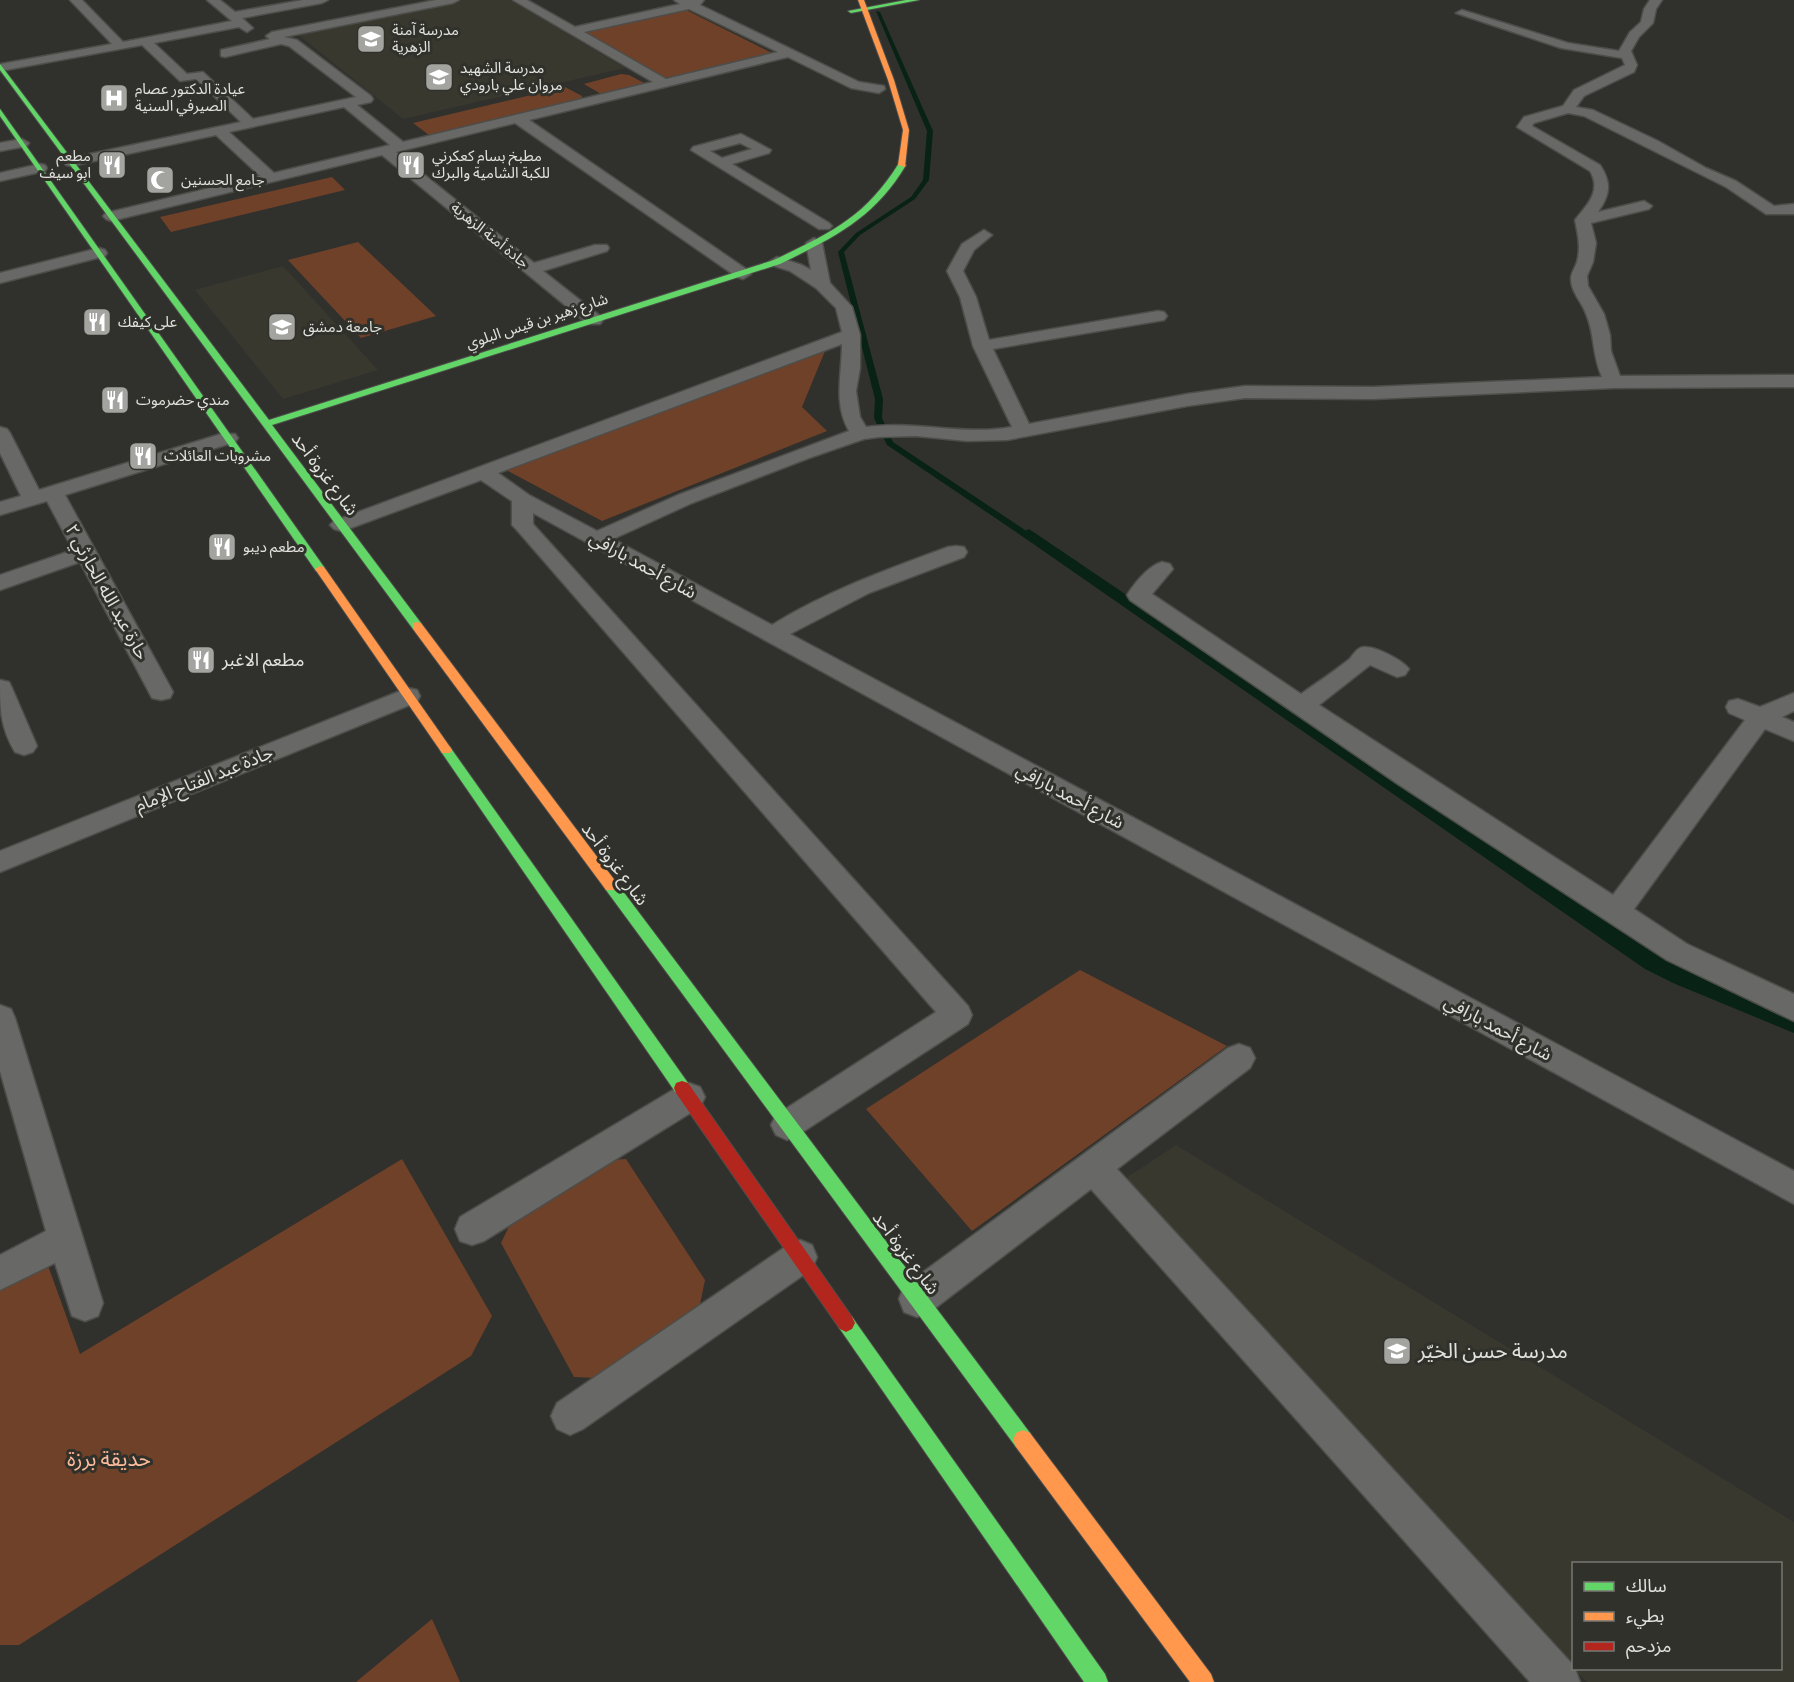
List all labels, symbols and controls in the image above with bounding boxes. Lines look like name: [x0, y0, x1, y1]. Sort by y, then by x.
place label: مدرسة آمنة الزهرية: [392, 19, 459, 57]
school or university icon: مدرسة آمنة الزهرية: [355, 23, 387, 55]
place label: مدرسة الشهيد مروان علي بارودي: [460, 57, 563, 96]
school or university icon: مدرسة الشهيد مروان علي بارودي: [423, 61, 455, 93]
place label: عيادة الدكتور عصام الصيرفي السنية: [135, 78, 245, 117]
hospital icon: عيادة الدكتور عصام الصيرفي السنية: [98, 82, 130, 114]
place label: مطعم ابو سيف: [39, 145, 91, 183]
place label: مطبخ بسام كعكرني للكبة الشامية والبرك: [432, 145, 550, 183]
restaurant icon: مطعم ابو سيف: [96, 149, 128, 181]
restaurant icon: مطبخ بسام كعكرني للكبة الشامية والبرك: [395, 149, 427, 181]
mosque icon: جامع الحسنين: [144, 164, 176, 196]
place label: جامع الحسنين: [181, 169, 265, 192]
street label: جادة أمنة الزهرية: [447, 197, 534, 273]
street label: شارع زهير بن قيس البلوي: [463, 288, 611, 355]
restaurant icon: على كيفك: [81, 306, 113, 338]
place label: على كيفك: [118, 311, 178, 332]
school or university icon: جامعة دمشق: [266, 311, 298, 343]
place label: جامعة دمشق: [303, 316, 382, 337]
restaurant icon: مندي حضرموت: [99, 384, 131, 416]
place label: مندي حضرموت: [136, 389, 230, 411]
street label: شارع غزوة أحد: [284, 427, 365, 522]
restaurant icon: مشروبات العائلات: [127, 440, 159, 472]
place label: مشروبات العائلات: [164, 445, 271, 466]
street label: حارة عبد الله الحارثي ٢: [59, 519, 155, 665]
street label: شارع أحمد بارافي: [584, 525, 701, 606]
restaurant icon: مطعم ديبو: [206, 531, 238, 563]
place label: مطعم ديبو: [243, 536, 305, 558]
restaurant icon: مطعم الاغبر: [185, 644, 217, 676]
place label: مطعم الاغبر: [221, 647, 304, 673]
street label: جادة عبد الفتاح الإمام: [131, 739, 277, 819]
street label: شارع أحمد بارافي: [1011, 757, 1129, 836]
street label: شارع غزوة أحد: [574, 817, 655, 912]
street label: شارع أحمد بارافي: [1439, 989, 1557, 1068]
street label: شارع غزوة أحد: [865, 1206, 946, 1301]
school or university icon: مدرسة حسن الخيّر: [1381, 1335, 1413, 1367]
place label: مدرسة حسن الخيّر: [1417, 1336, 1568, 1364]
park label: حديقة برزة: [67, 1444, 151, 1472]
legend: [1572, 1562, 1782, 1670]
text: سالك: [1626, 1573, 1667, 1597]
text: بطيء: [1626, 1603, 1664, 1629]
text: مزدحم: [1626, 1633, 1671, 1659]

